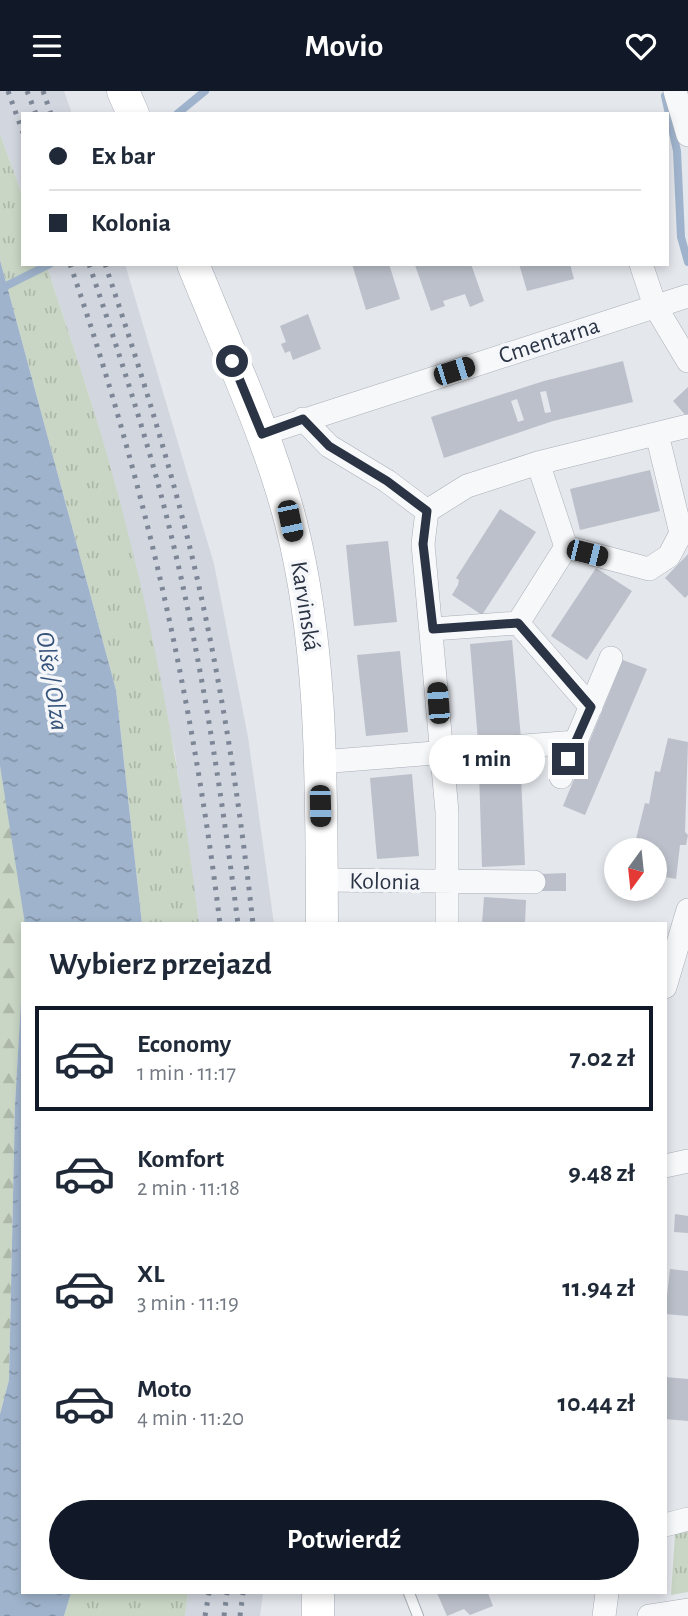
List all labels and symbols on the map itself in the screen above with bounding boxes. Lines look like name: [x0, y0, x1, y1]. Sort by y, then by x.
street label: Cmentarna: [496, 313, 603, 368]
route start: [216, 345, 248, 377]
car: [431, 355, 478, 387]
car: [276, 498, 305, 544]
car: [565, 538, 610, 568]
street label: Karvinská: [286, 560, 324, 653]
water label: Olše / Olza: [31, 630, 73, 732]
car: [427, 681, 450, 725]
callout: 1 min: [428, 735, 544, 783]
route end: [552, 743, 584, 775]
car: [310, 785, 331, 827]
north arrow: [604, 838, 667, 901]
street label: Kolonia: [349, 869, 421, 895]

